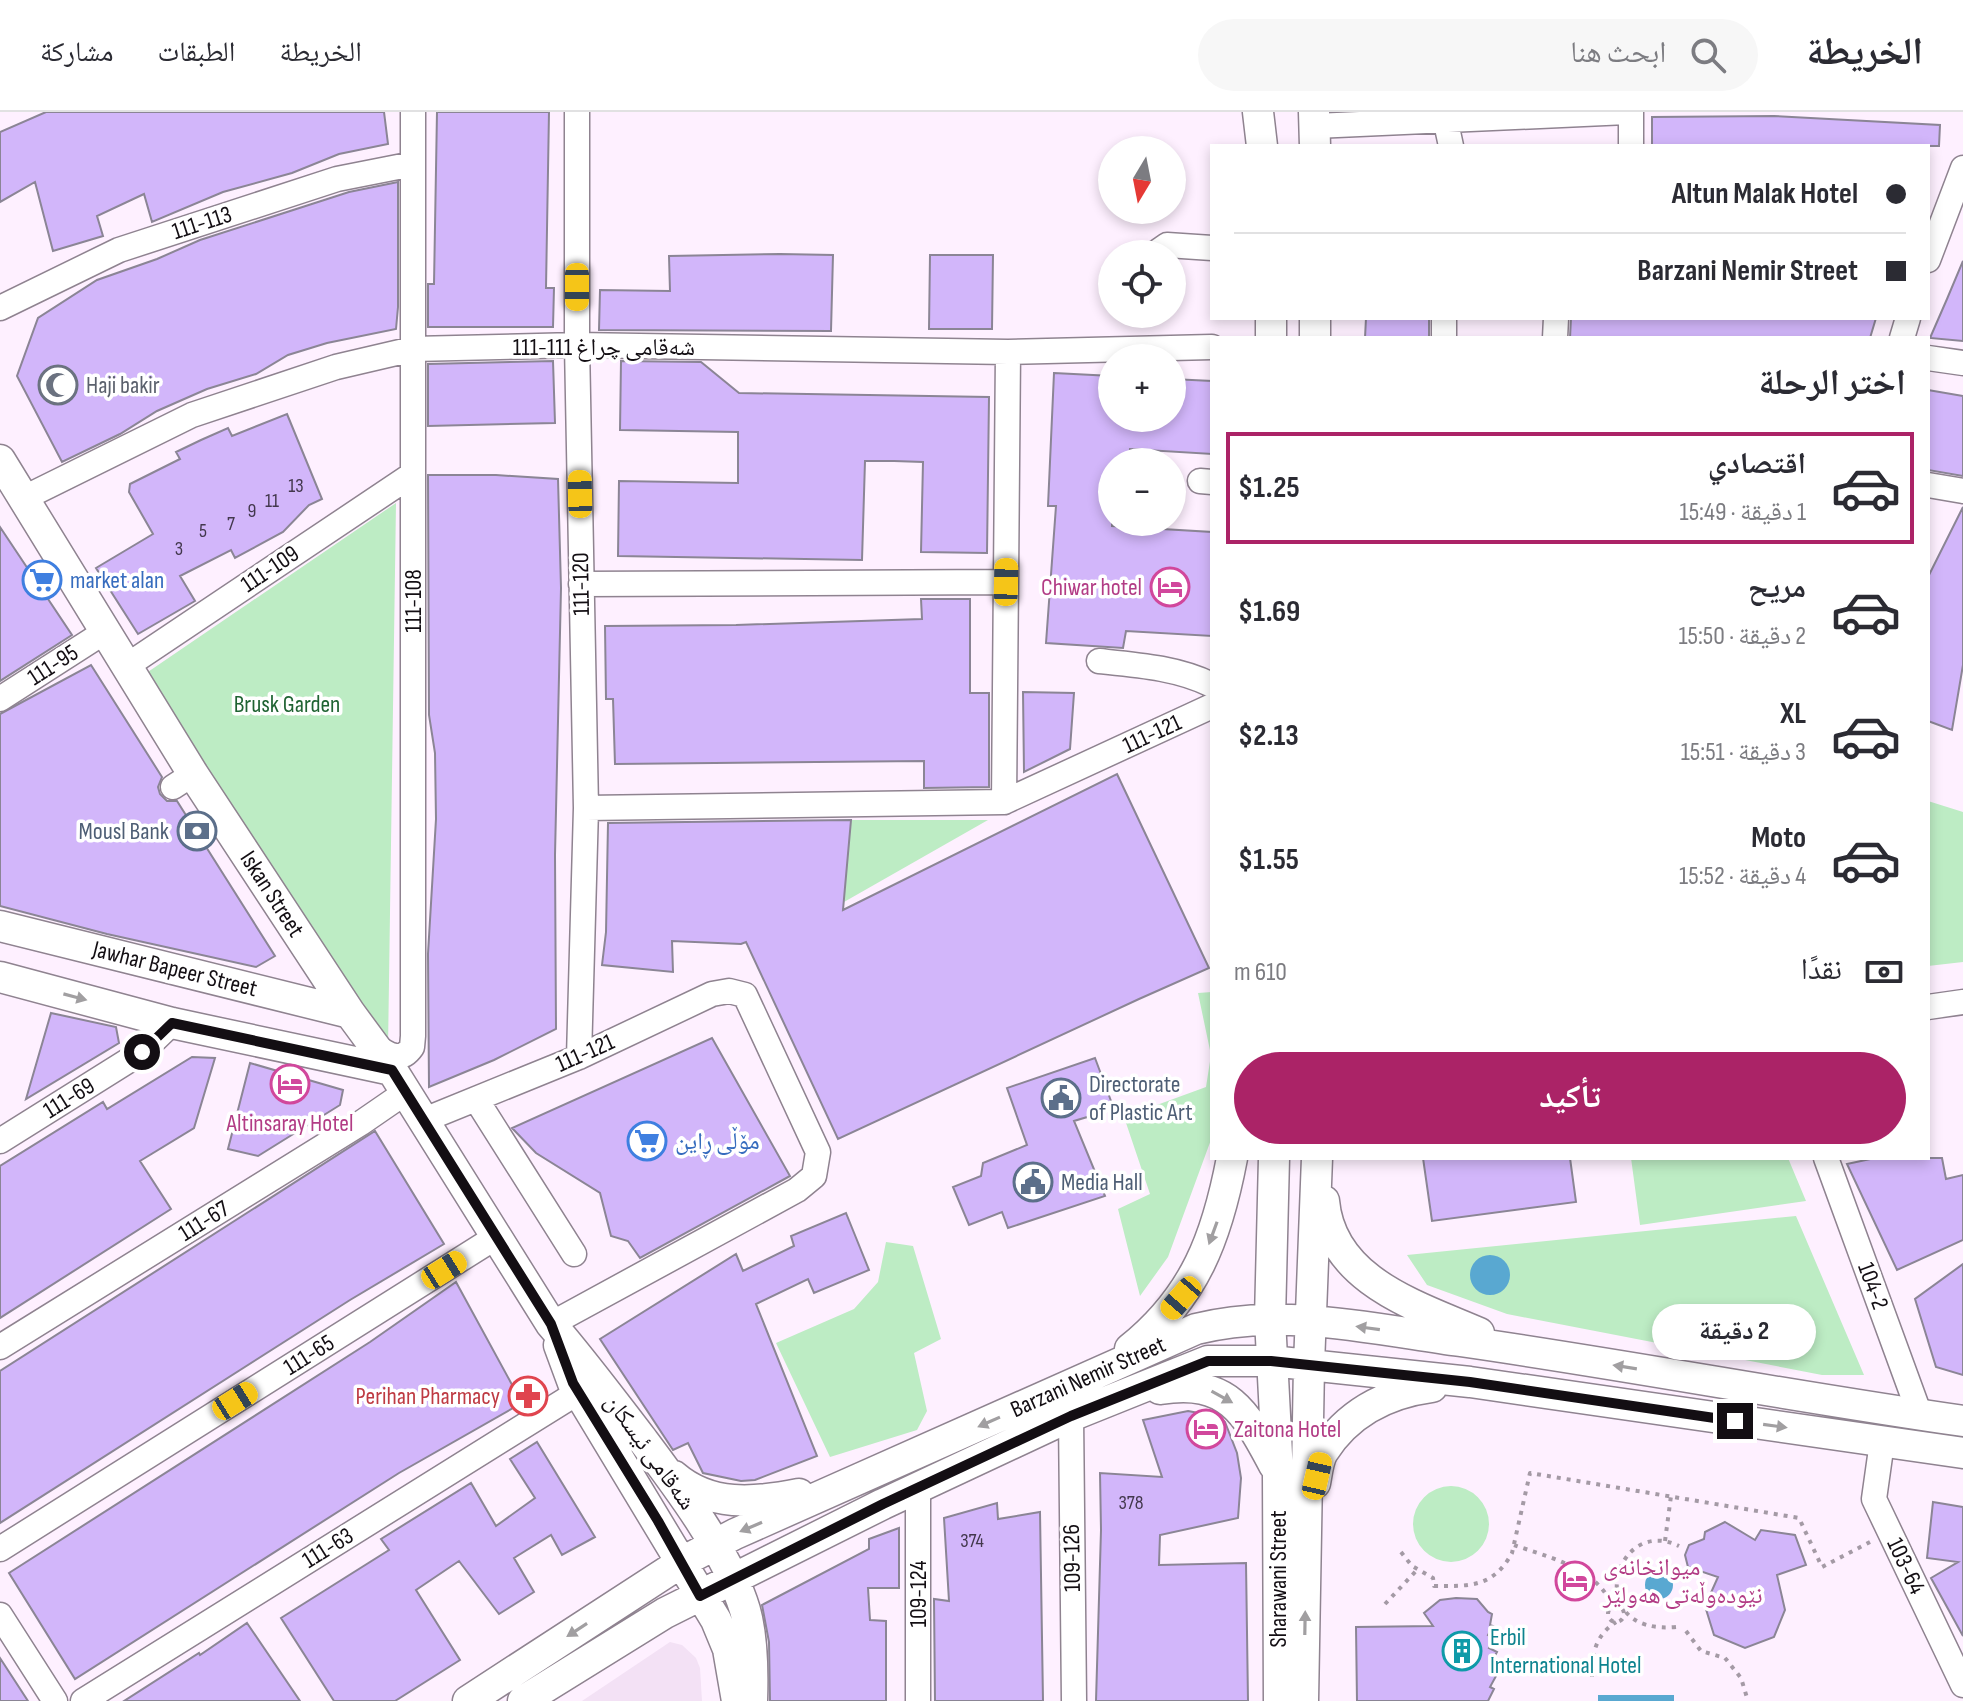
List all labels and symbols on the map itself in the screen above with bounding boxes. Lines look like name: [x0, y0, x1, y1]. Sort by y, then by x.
north arrow: [1098, 136, 1186, 224]
street label: 111-113: [169, 200, 235, 246]
car: [565, 263, 589, 311]
street label: شەقامی چراغ 111-111: [513, 333, 695, 362]
mosque icon: Haji bakir: [37, 364, 79, 406]
place label: Haji bakir: [86, 371, 160, 400]
car: [568, 470, 592, 518]
house number: 13: [288, 474, 304, 498]
house number: 11: [265, 489, 279, 513]
house number: 9: [248, 499, 256, 523]
house number: 7: [227, 512, 235, 536]
house number: 5: [199, 519, 207, 543]
house number: 3: [175, 537, 183, 561]
street label: 111-109: [235, 539, 305, 599]
street label: 111-120: [566, 552, 596, 616]
car: [994, 558, 1018, 606]
supermarket icon: market alan: [21, 559, 63, 601]
place label: market alan: [70, 566, 164, 595]
hotel icon: Chiwar hotel: [1149, 566, 1191, 608]
street label: 111-108: [399, 569, 428, 633]
place label: Chiwar hotel: [1041, 573, 1142, 602]
street label: 111-95: [22, 638, 84, 692]
park label: Brusk Garden: [234, 690, 340, 719]
street label: 111-121: [1118, 708, 1186, 760]
bank icon: Mousl Bank: [176, 810, 218, 852]
place label: Mousl Bank: [78, 817, 169, 846]
street label: Iskan Street: [234, 846, 310, 942]
street label: Jawhar Bapeer Street: [89, 934, 260, 1003]
one-way arrow: [63, 992, 88, 1004]
street label: 111-121: [551, 1027, 619, 1079]
route start: [124, 1034, 160, 1070]
hotel icon: Altinsaray Hotel: [269, 1063, 311, 1105]
place label: Directorate of Plastic Art: [1089, 1070, 1193, 1127]
street label: 111-69: [38, 1071, 100, 1125]
public building icon: Directorate of Plastic Art: [1040, 1077, 1082, 1119]
place label: Altinsaray Hotel: [226, 1109, 353, 1138]
supermarket icon: مۆڵی ڕاین: [626, 1120, 668, 1162]
place label: مۆڵی ڕاین: [675, 1126, 760, 1159]
public building icon: Media Hall: [1012, 1161, 1054, 1203]
place label: Media Hall: [1061, 1168, 1143, 1197]
street label: 111-67: [173, 1194, 235, 1248]
one-way arrow: [1206, 1222, 1219, 1246]
car: [417, 1247, 471, 1293]
street label: 104-2: [1851, 1259, 1895, 1313]
car: [1156, 1272, 1206, 1324]
callout: 2 دقيقة: [1653, 1305, 1817, 1361]
one-way arrow: [1355, 1321, 1380, 1334]
street label: 111-65: [278, 1328, 340, 1382]
street label: Barzani Nemir Street: [1006, 1330, 1170, 1424]
one-way arrow: [1612, 1360, 1637, 1372]
pharmacy icon: Perihan Pharmacy: [507, 1375, 549, 1417]
car: [208, 1378, 262, 1424]
place label: Perihan Pharmacy: [355, 1382, 500, 1411]
street label: شەقامی ئیسکان: [598, 1388, 702, 1516]
one-way arrow: [1211, 1389, 1233, 1403]
route end: [1717, 1403, 1753, 1439]
hotel icon: Zaitona Hotel: [1185, 1408, 1227, 1450]
one-way arrow: [977, 1415, 1000, 1429]
place label: Zaitona Hotel: [1234, 1415, 1341, 1444]
one-way arrow: [1763, 1420, 1788, 1433]
car: [1300, 1450, 1334, 1502]
house number: 378: [1118, 1491, 1144, 1515]
street label: Sharawani Street: [1264, 1511, 1293, 1648]
street label: 111-63: [297, 1521, 359, 1575]
one-way arrow: [739, 1521, 763, 1534]
street label: 109-126: [1057, 1524, 1087, 1592]
house number: 374: [960, 1529, 984, 1553]
street label: 103-64: [1880, 1533, 1932, 1599]
place label: میوانخانەی نێودەوڵەتی هەولێر: [1602, 1553, 1763, 1610]
street label: 109-124: [904, 1560, 933, 1628]
hotel icon: میوانخانەی نێودەوڵەتی هەولێر: [1554, 1560, 1596, 1602]
one-way arrow: [1298, 1610, 1311, 1635]
one-way arrow: [566, 1622, 588, 1636]
place label: Erbil International Hotel: [1490, 1623, 1641, 1680]
building icon: Erbil International Hotel: [1441, 1630, 1483, 1672]

